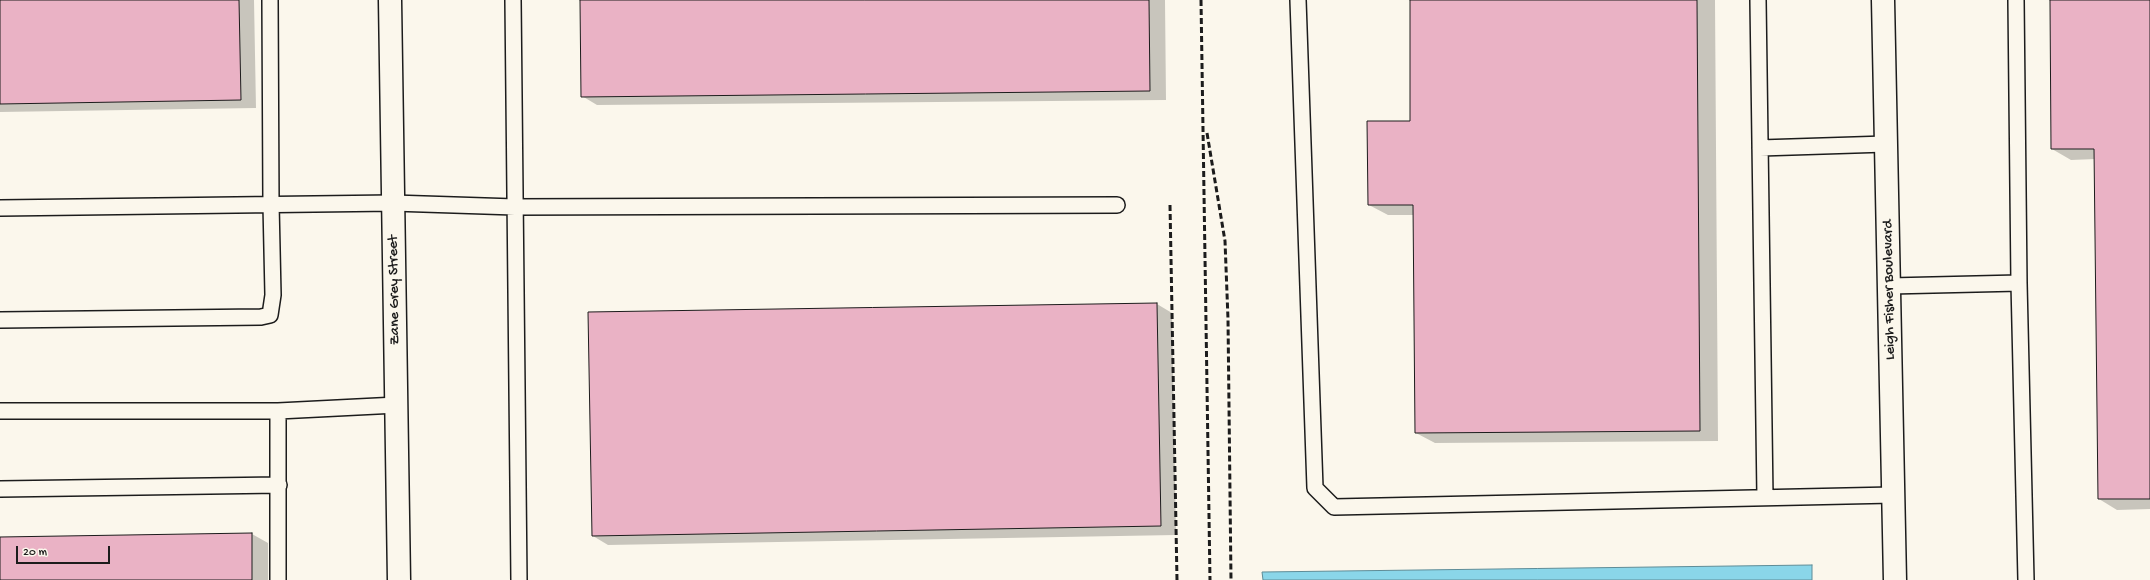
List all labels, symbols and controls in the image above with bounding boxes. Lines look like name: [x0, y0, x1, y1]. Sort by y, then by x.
street label: Leigh Fisher Boulevard: [1880, 220, 1900, 360]
street label: Zane Grey Street: [385, 235, 405, 345]
scale bar: [18, 538, 112, 564]
text: 20 m: [23, 546, 47, 560]

